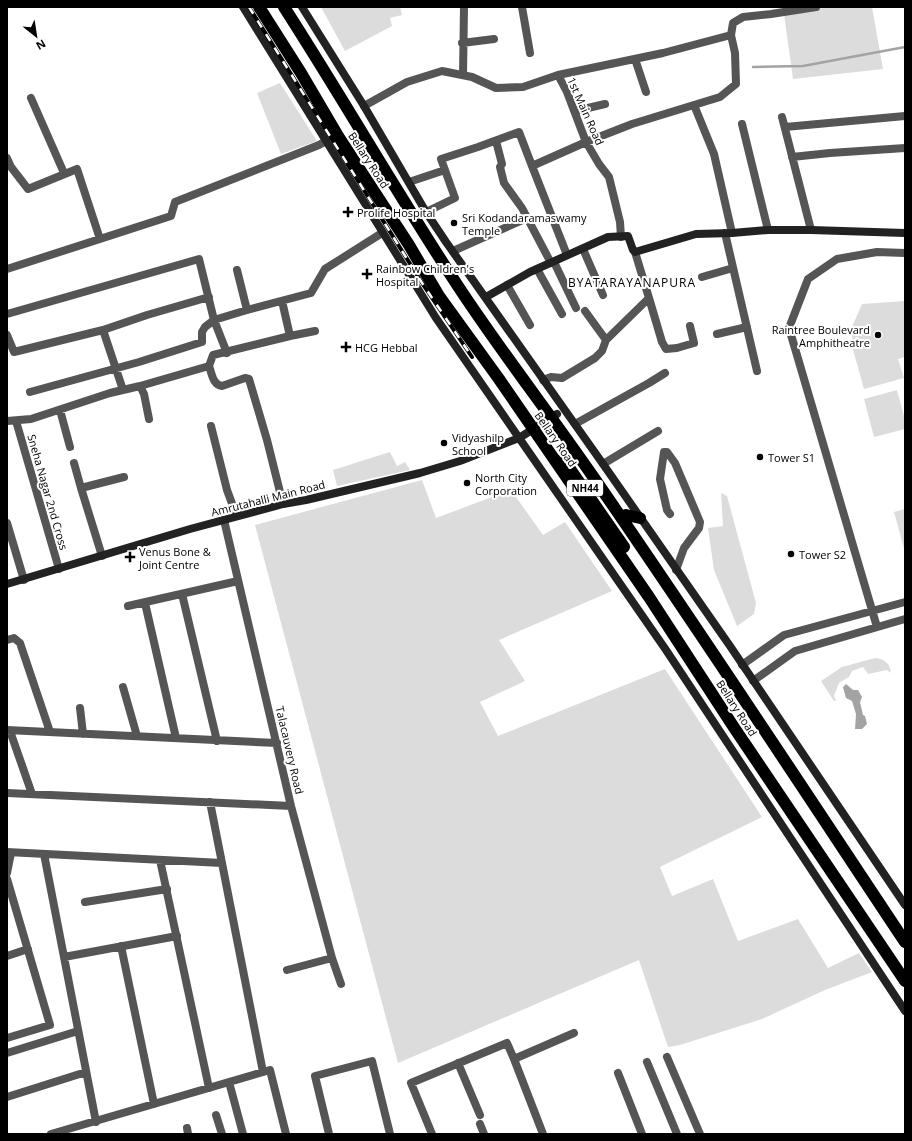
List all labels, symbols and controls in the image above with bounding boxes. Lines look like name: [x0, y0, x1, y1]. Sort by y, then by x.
north arrow: [16, 16, 56, 56]
text: N: [34, 36, 49, 54]
street label: 1st Main Road: [564, 75, 608, 147]
street label: Bellary Road: [345, 129, 393, 191]
place label: Prolife Hospital: [357, 205, 435, 220]
marker: Prolife Hospital: [342, 206, 354, 218]
place label: Sri Kodandaramaswamy Temple: [462, 210, 587, 238]
marker: Sri Kodandaramaswamy Temple: [449, 218, 459, 228]
place label: Rainbow Children's Hospital: [376, 261, 474, 289]
marker: Rainbow Children's Hospital: [361, 268, 373, 280]
district label: BYATARAYANAPURA: [568, 274, 696, 291]
place label: Raintree Boulevard Amphitheatre: [772, 322, 870, 350]
marker: Raintree Boulevard Amphitheatre: [873, 330, 883, 340]
place label: HCG Hebbal: [355, 340, 418, 355]
marker: HCG Hebbal: [340, 341, 352, 353]
street label: Bellary Road: [531, 408, 581, 470]
place label: Vidyashilp School: [452, 430, 504, 458]
street label: Sneha Nagar 2nd Cross: [24, 432, 72, 552]
marker: Vidyashilp School: [439, 438, 449, 448]
place label: Tower S1: [768, 450, 815, 465]
marker: Tower S1: [755, 452, 765, 462]
place label: North City Corporation: [475, 470, 537, 498]
street label: Amrutahalli Main Road: [209, 477, 327, 519]
marker: North City Corporation: [462, 478, 472, 488]
road number: NH44: [567, 480, 603, 496]
place label: Venus Bone & Joint Centre: [138, 544, 211, 572]
place label: Tower S2: [799, 547, 846, 562]
marker: Tower S2: [786, 549, 796, 559]
marker: Venus Bone & Joint Centre: [124, 551, 136, 563]
street label: Bellary Road: [713, 677, 761, 739]
street label: Talacauvery Road: [273, 704, 307, 796]

